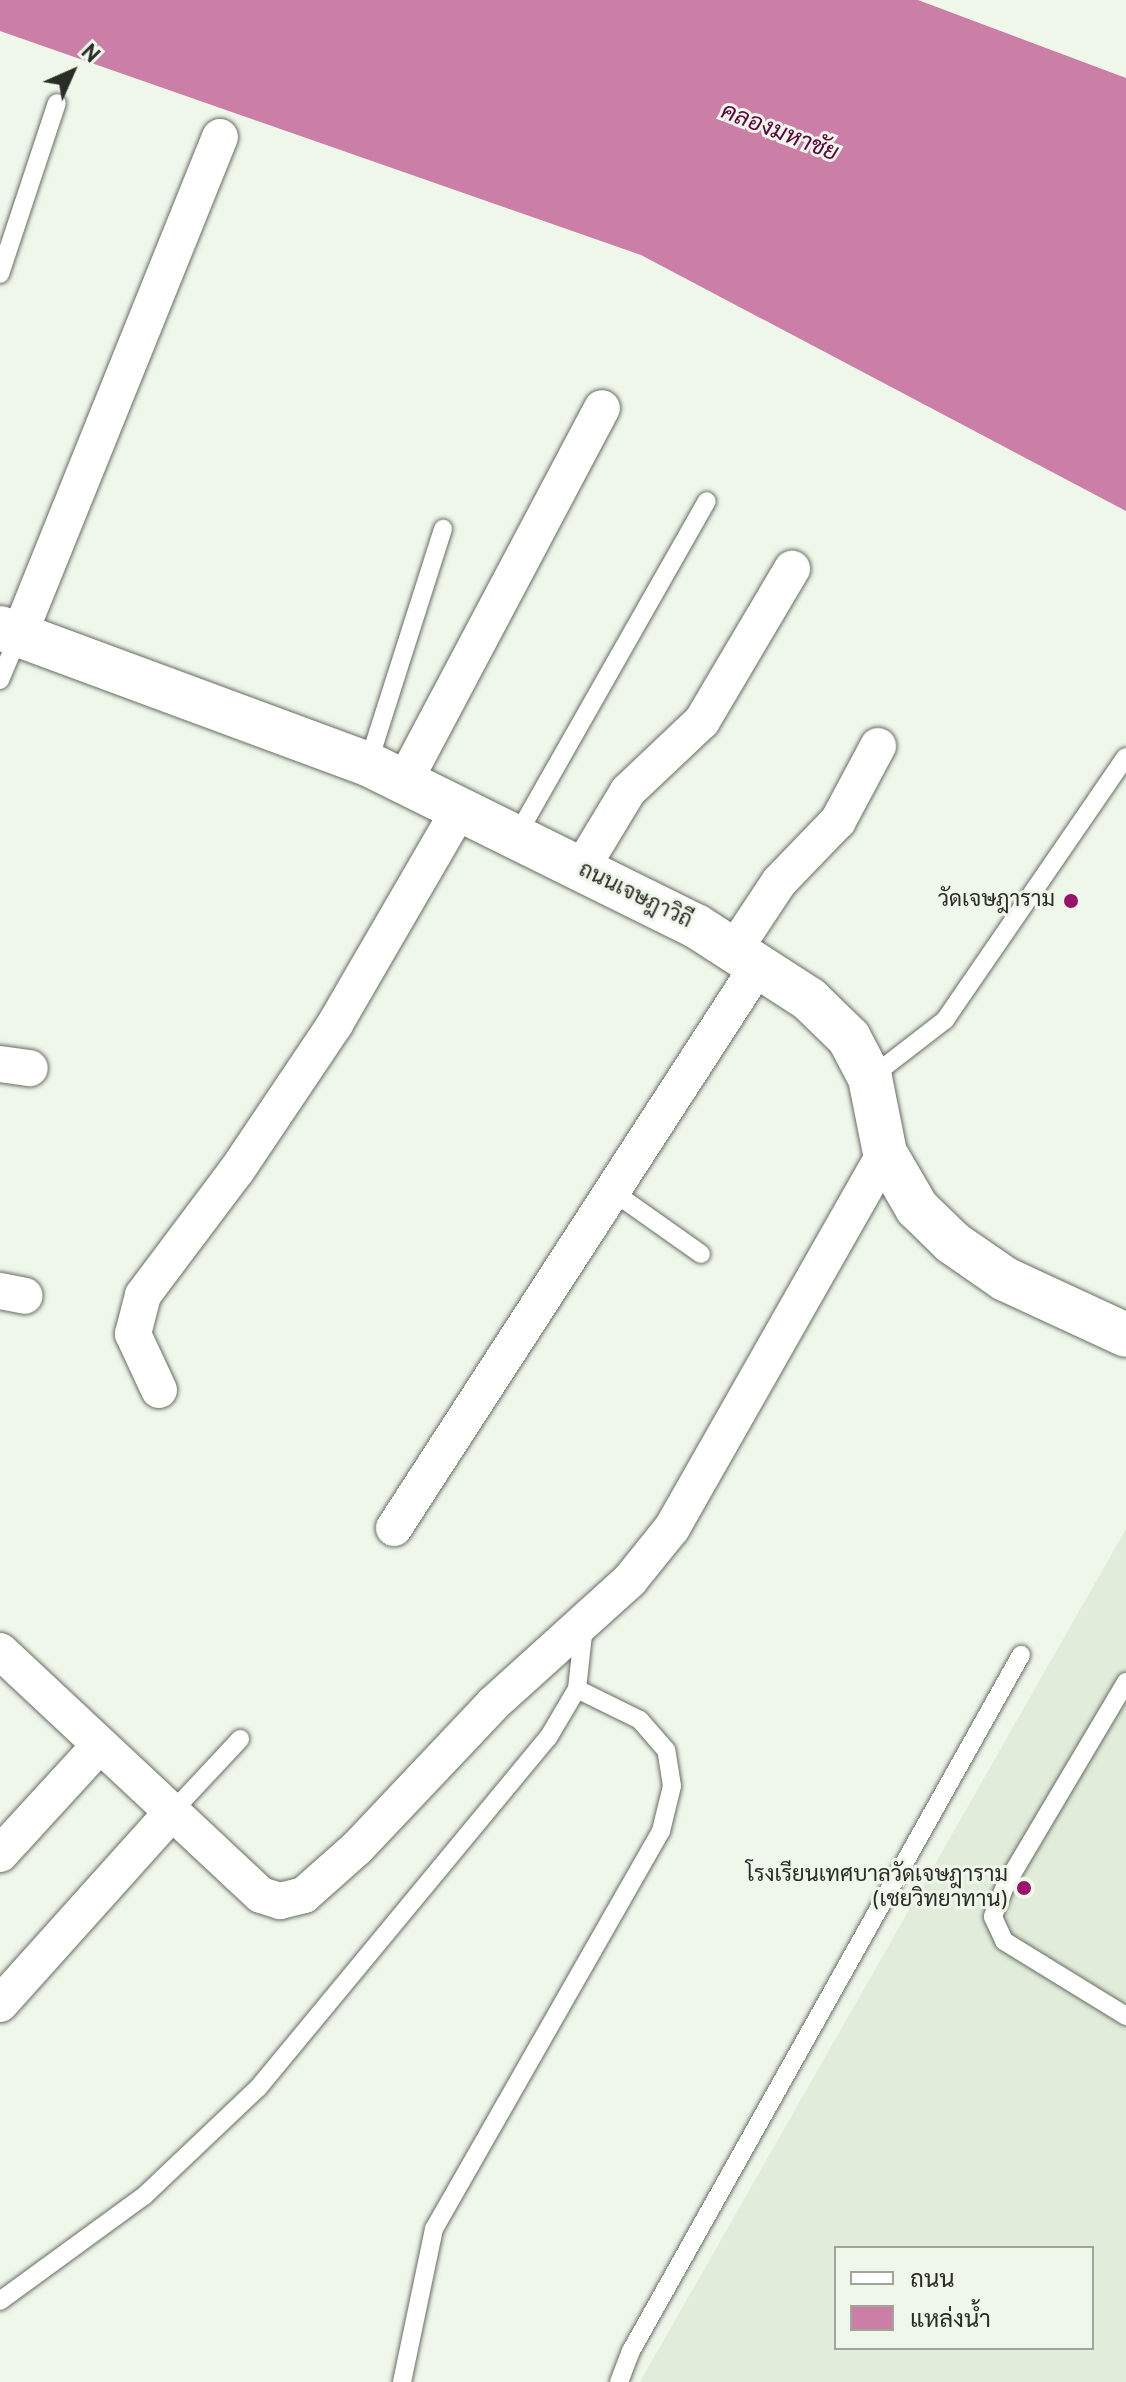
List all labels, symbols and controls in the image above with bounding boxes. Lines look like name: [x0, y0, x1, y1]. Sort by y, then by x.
north arrow: [32, 32, 112, 112]
text: N: [74, 40, 104, 70]
water label: คลองมหาชัย: [716, 98, 842, 170]
street label: ถนนเจษฎาวิถี: [574, 857, 696, 935]
place label: วัดเจษฎาราม: [938, 888, 1055, 914]
marker: วัดเจษฎาราม: [1062, 892, 1080, 910]
place label: โรงเรียนเทศบาลวัดเจษฎาราม (เชยวิทยาทาน): [746, 1862, 1008, 1914]
marker: โรงเรียนเทศบาลวัดเจษฎาราม (เชยวิทยาทาน): [1015, 1879, 1033, 1897]
legend: [834, 2246, 1094, 2350]
text: ถนน: [910, 2266, 955, 2296]
text: แหล่งน้ำ: [910, 2306, 991, 2336]

